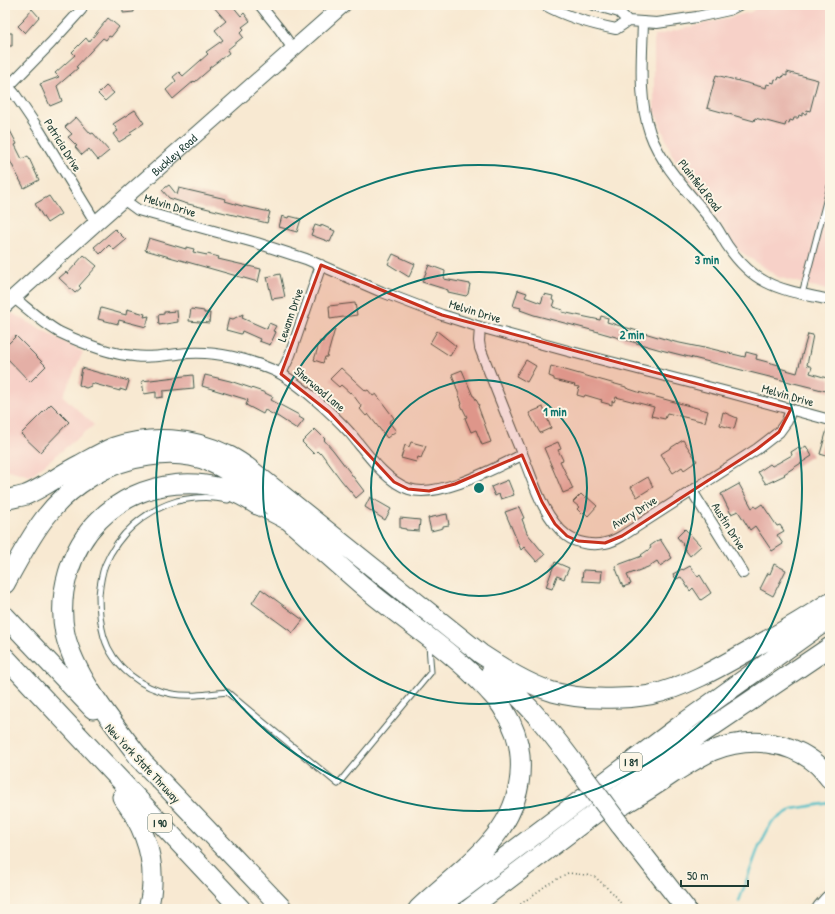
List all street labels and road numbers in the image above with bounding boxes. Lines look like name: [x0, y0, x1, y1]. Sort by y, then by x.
street label: Patricia Drive: [40, 115, 86, 175]
street label: Buckley Road: [147, 129, 200, 179]
street label: Plainfield Road: [674, 155, 726, 215]
street label: Melvin Drive: [142, 189, 198, 221]
street label: Lewann Drive: [273, 286, 307, 344]
street label: Melvin Drive: [447, 295, 503, 327]
street label: Sherwood Lane: [291, 363, 349, 416]
street label: Melvin Drive: [760, 379, 816, 411]
street label: Avery Drive: [608, 491, 660, 533]
street label: Austin Drive: [708, 499, 750, 553]
street label: New York State Thruway: [102, 719, 184, 807]
road number: I 81: [620, 753, 642, 771]
road number: I 90: [148, 814, 172, 832]

